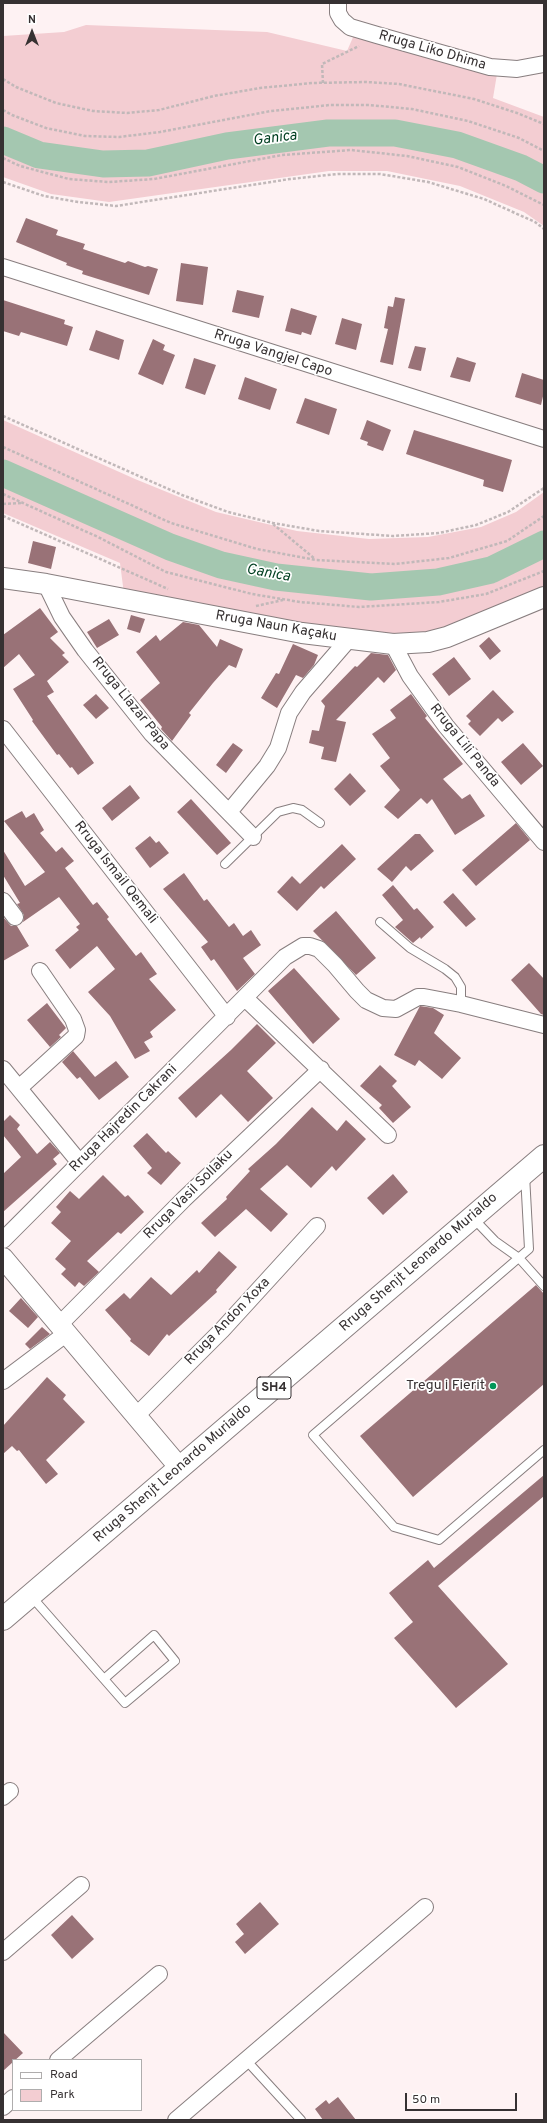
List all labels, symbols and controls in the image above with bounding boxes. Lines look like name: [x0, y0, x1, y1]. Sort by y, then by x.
north arrow: [12, 12, 52, 52]
text: N: [28, 13, 36, 27]
street label: Rruga Liko Dhima: [376, 28, 488, 74]
water label: Ganica: [252, 127, 298, 151]
street label: Rruga Vangjel Capo: [212, 327, 334, 381]
water label: Ganica: [245, 561, 291, 587]
street label: Rruga Naun Kaçaku: [214, 608, 338, 646]
street label: Rruga Llazar Papa: [87, 654, 173, 754]
street label: Rruga Lili Panda: [425, 701, 503, 791]
street label: Rruga Ismail Qemali: [70, 818, 160, 928]
street label: Rruga Hajredin Cakrani: [67, 1062, 181, 1176]
street label: Rruga Vasil Sollaku: [141, 1147, 237, 1243]
street label: Rruga Shenjt Leonardo Murialdo: [337, 1190, 501, 1336]
street label: Rruga Andon Xoxa: [182, 1275, 274, 1369]
road number: SH4: [257, 1377, 291, 1399]
place label: Tregu i Fierit: [406, 1378, 485, 1394]
marker: Tregu i Fierit: [488, 1381, 498, 1391]
street label: Rruga Shenjt Leonardo Murialdo: [91, 1401, 255, 1547]
legend: [12, 2059, 142, 2111]
text: Road: [50, 2067, 78, 2083]
scale bar: [407, 2085, 519, 2111]
text: Park: [50, 2087, 75, 2103]
text: 50 m: [412, 2092, 440, 2108]

